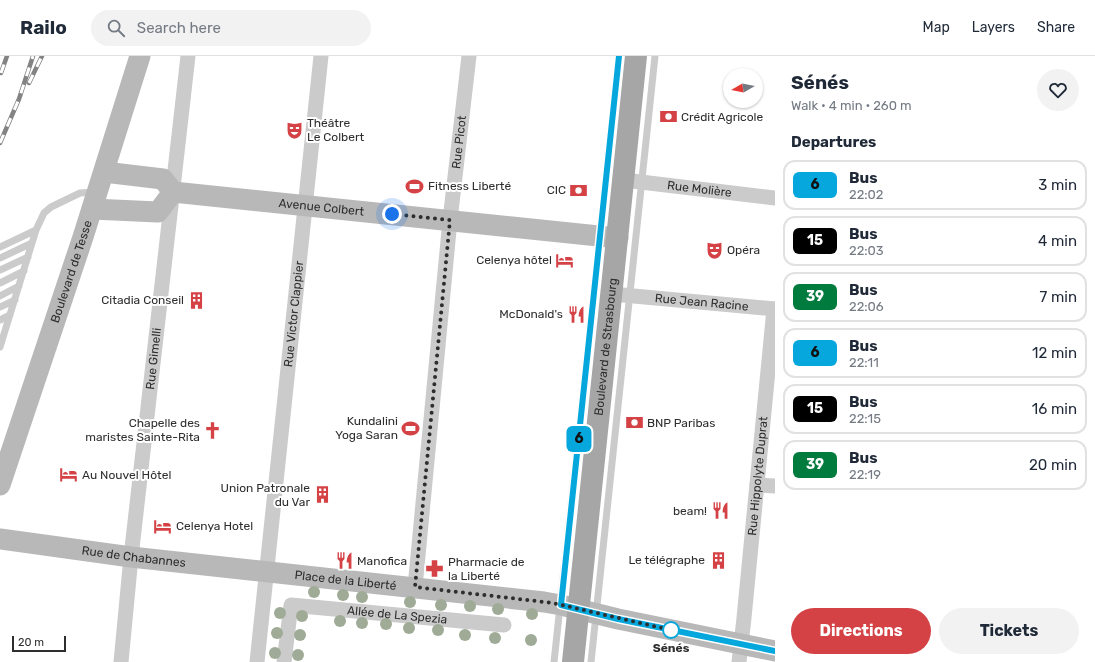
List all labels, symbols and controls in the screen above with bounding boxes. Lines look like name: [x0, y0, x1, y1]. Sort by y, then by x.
search box: [91, 10, 371, 46]
text: Railo: [20, 16, 67, 39]
icon: search: [105, 17, 127, 39]
text: Search here: [137, 19, 221, 37]
text: Map: [923, 19, 950, 36]
text: Layers: [972, 19, 1015, 36]
text: Share: [1037, 19, 1075, 36]
north arrow: [723, 68, 763, 108]
map controls: [723, 68, 763, 108]
button: heart: [1037, 69, 1079, 111]
text: Sénés: [791, 71, 849, 94]
text: Walk · 4 min · 260 m: [791, 98, 912, 113]
bank icon: Crédit Agricole: [658, 107, 678, 127]
place label: Crédit Agricole: [681, 110, 764, 124]
street label: Rue Picot: [449, 114, 469, 170]
place label: Théâtre Le Colbert: [307, 116, 365, 144]
theatre icon: Théâtre Le Colbert: [284, 120, 304, 140]
text: Departures: [791, 133, 876, 151]
text: Bus: [849, 169, 877, 187]
sports icon: Fitness Liberté: [405, 176, 425, 196]
text: 6: [810, 176, 820, 193]
text: 3 min: [1038, 176, 1077, 194]
street label: Rue Molière: [666, 178, 733, 200]
place label: Fitness Liberté: [428, 179, 512, 193]
bank icon: CIC: [569, 180, 589, 200]
place label: CIC: [547, 183, 566, 197]
text: 22:02: [849, 187, 883, 202]
street label: Avenue Colbert: [278, 196, 365, 219]
your location: [382, 204, 402, 224]
street label: Boulevard de Tesse: [48, 218, 95, 325]
text: Bus: [849, 225, 877, 243]
text: 15: [807, 232, 823, 249]
text: 4 min: [1038, 232, 1077, 250]
theatre icon: Opéra: [704, 240, 724, 260]
place label: Opéra: [727, 243, 760, 257]
text: 22:03: [849, 243, 884, 258]
hotel icon: Celenya hôtel: [555, 250, 575, 270]
place label: Celenya hôtel: [476, 253, 552, 267]
street label: Rue Victor Clappier: [281, 260, 306, 368]
street label: Boulevard de Strasbourg: [592, 277, 620, 416]
text: Bus: [849, 281, 877, 299]
text: 39: [806, 288, 824, 305]
text: 7 min: [1040, 288, 1077, 306]
building icon: Citadia Conseil: [187, 290, 207, 310]
street label: Rue Jean Racine: [654, 291, 749, 314]
place label: Citadia Conseil: [101, 293, 184, 307]
text: 22:06: [849, 299, 884, 314]
restaurant icon: McDonald's: [566, 304, 586, 324]
place label: McDonald's: [499, 307, 563, 321]
street label: Rue Gimelli: [143, 327, 164, 390]
text: Bus: [849, 337, 877, 355]
text: 6: [810, 344, 820, 361]
text: 12 min: [1032, 344, 1077, 362]
text: 22:11: [849, 355, 879, 370]
text: Bus: [849, 393, 877, 411]
text: 15: [807, 400, 823, 417]
text: 16 min: [1032, 400, 1077, 418]
text: 22:15: [849, 411, 881, 426]
bank icon: BNP Paribas: [624, 413, 644, 433]
place label: Kundalini Yoga Saran: [335, 414, 398, 442]
street label: Rue Hippolyte Duprat: [745, 415, 771, 536]
place label: Chapelle des maristes Sainte-Rita: [85, 416, 200, 444]
place label: BNP Paribas: [647, 416, 715, 430]
sports icon: Kundalini Yoga Saran: [401, 418, 421, 438]
church icon: Chapelle des maristes Sainte-Rita: [203, 420, 223, 440]
line badge: 6: [566, 426, 592, 452]
text: 6: [574, 430, 584, 447]
text: Bus: [849, 449, 877, 467]
text: 39: [806, 456, 824, 473]
text: 20 min: [1029, 456, 1077, 474]
hotel icon: Au Nouvel Hôtel: [59, 465, 79, 485]
text: 22:19: [849, 467, 881, 482]
place label: Au Nouvel Hôtel: [82, 468, 171, 482]
place label: Union Patronale du Var: [221, 481, 310, 509]
building icon: Union Patronale du Var: [313, 485, 333, 505]
restaurant icon: beam!: [710, 501, 730, 521]
place label: beam!: [673, 504, 707, 518]
hotel icon: Celenya Hotel: [153, 516, 173, 536]
place label: Celenya Hotel: [176, 519, 253, 533]
street label: Rue de Chabannes: [81, 543, 187, 570]
building icon: Le télégraphe: [708, 550, 728, 570]
restaurant icon: Manofica: [334, 551, 354, 571]
place label: Le télégraphe: [628, 553, 705, 567]
place label: Manofica: [357, 554, 407, 568]
place label: Pharmacie de la Liberté: [448, 555, 525, 583]
pharmacy icon: Pharmacie de la Liberté: [425, 559, 445, 579]
street label: Place de la Liberté: [294, 568, 397, 593]
street label: Allée de La Spezia: [346, 603, 448, 627]
button: Directions: [791, 608, 931, 654]
button: Tickets: [939, 608, 1079, 654]
marker: Sénés: [662, 621, 680, 639]
scale bar: [12, 634, 66, 653]
text: 20 m: [18, 636, 44, 649]
place label: Sénés: [653, 641, 690, 655]

